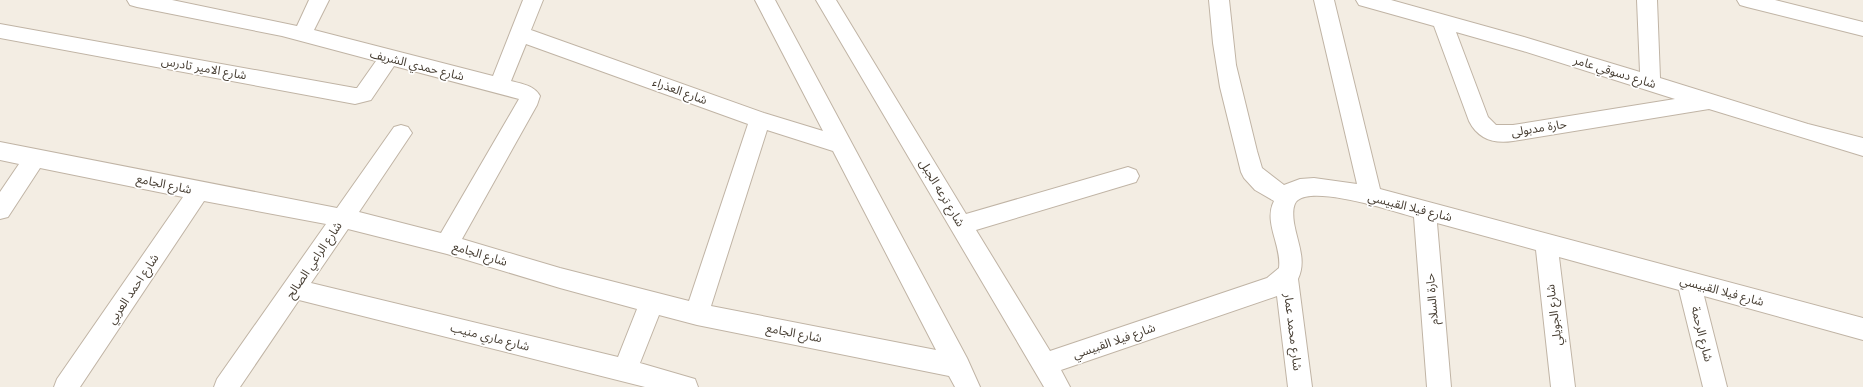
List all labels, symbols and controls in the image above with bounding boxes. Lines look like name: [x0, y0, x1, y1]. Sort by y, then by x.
street label: شارع حمدي الشريف: [368, 46, 466, 86]
street label: شارع دسوقي عامر: [1570, 52, 1658, 94]
street label: شارع الامير تادرس: [160, 53, 248, 84]
street label: شارع العذراء: [650, 74, 710, 109]
street label: حارة مدبولى: [1510, 116, 1568, 139]
street label: شارع ترعه الجبل: [915, 156, 968, 230]
street label: شارع الجامع: [135, 170, 193, 199]
street label: شارع فيلا القبيسي: [1366, 189, 1454, 227]
street label: شارع الراعي الصالح: [282, 218, 347, 303]
street label: شارع الجامع: [450, 238, 509, 271]
street label: شارع احمد العربي: [104, 251, 164, 328]
street label: حارة السلام: [1422, 272, 1443, 325]
street label: شارع فيلا القبيسي: [1678, 272, 1766, 312]
street label: شارع الجويلي: [1542, 283, 1567, 347]
street label: شارع محمد عمار: [1279, 291, 1306, 372]
street label: شارع الرحمة: [1686, 305, 1717, 364]
street label: شارع ماري منيب: [448, 319, 531, 356]
street label: شارع فيلا القبيسي: [1071, 319, 1158, 364]
street label: شارع الجامع: [765, 320, 823, 347]

